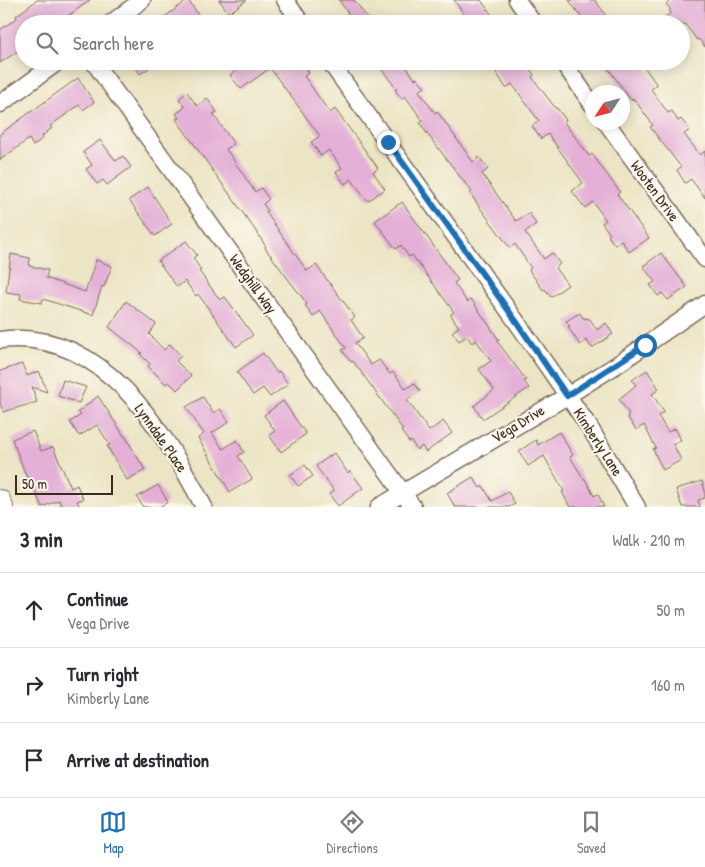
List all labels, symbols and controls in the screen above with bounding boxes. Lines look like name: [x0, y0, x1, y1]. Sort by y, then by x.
search box: [15, 15, 690, 70]
icon: search: [33, 29, 61, 57]
text: Search here: [73, 30, 154, 56]
north arrow: [585, 85, 630, 130]
route end: [377, 131, 400, 154]
street label: Wooten Drive: [626, 156, 685, 226]
street label: Wedghill Way: [225, 250, 282, 318]
route start: [634, 334, 657, 357]
street label: Lynndale Place: [130, 399, 193, 476]
street label: Vega Drive: [487, 399, 548, 448]
street label: Kimberly Lane: [569, 404, 628, 480]
scale bar: [15, 472, 112, 495]
text: 50 m: [22, 474, 47, 493]
text: 3 min: [20, 525, 63, 554]
text: Walk · 210 m: [612, 529, 685, 551]
text: Continue: [67, 586, 128, 612]
icon: ahead: [20, 596, 48, 624]
text: 50 m: [657, 599, 685, 621]
text: Vega Drive: [67, 612, 130, 634]
text: Turn right: [67, 661, 138, 687]
icon: right: [20, 671, 48, 699]
text: 160 m: [651, 674, 685, 696]
text: Kimberly Lane: [67, 687, 149, 709]
icon: arrive: [20, 746, 48, 774]
text: Arrive at destination: [67, 747, 209, 773]
tab: Map: [99, 808, 127, 857]
tab: Directions: [326, 808, 378, 857]
tab: Saved: [577, 808, 606, 857]

